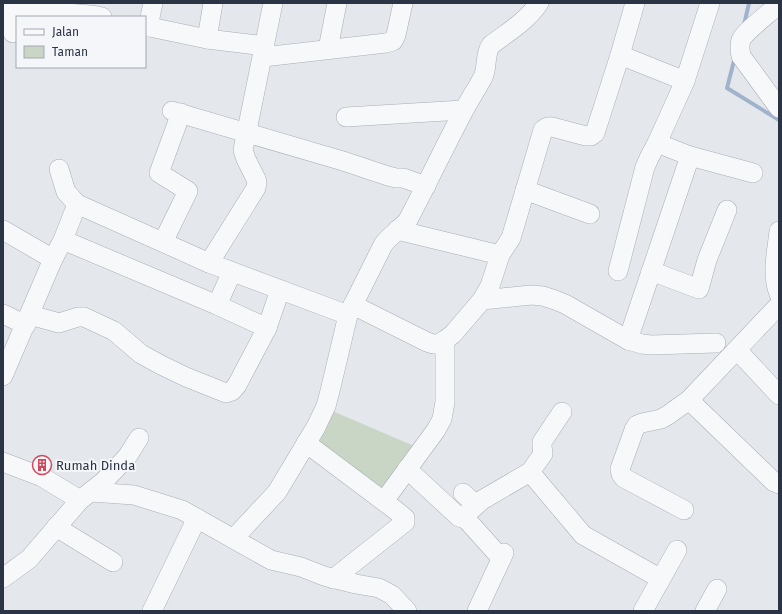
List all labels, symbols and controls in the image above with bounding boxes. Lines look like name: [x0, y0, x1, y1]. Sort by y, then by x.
legend: [16, 16, 146, 68]
text: Jalan: [52, 25, 79, 39]
text: Taman: [52, 45, 88, 59]
building icon: Rumah Dinda: [31, 454, 53, 476]
place label: Rumah Dinda: [56, 458, 135, 473]

